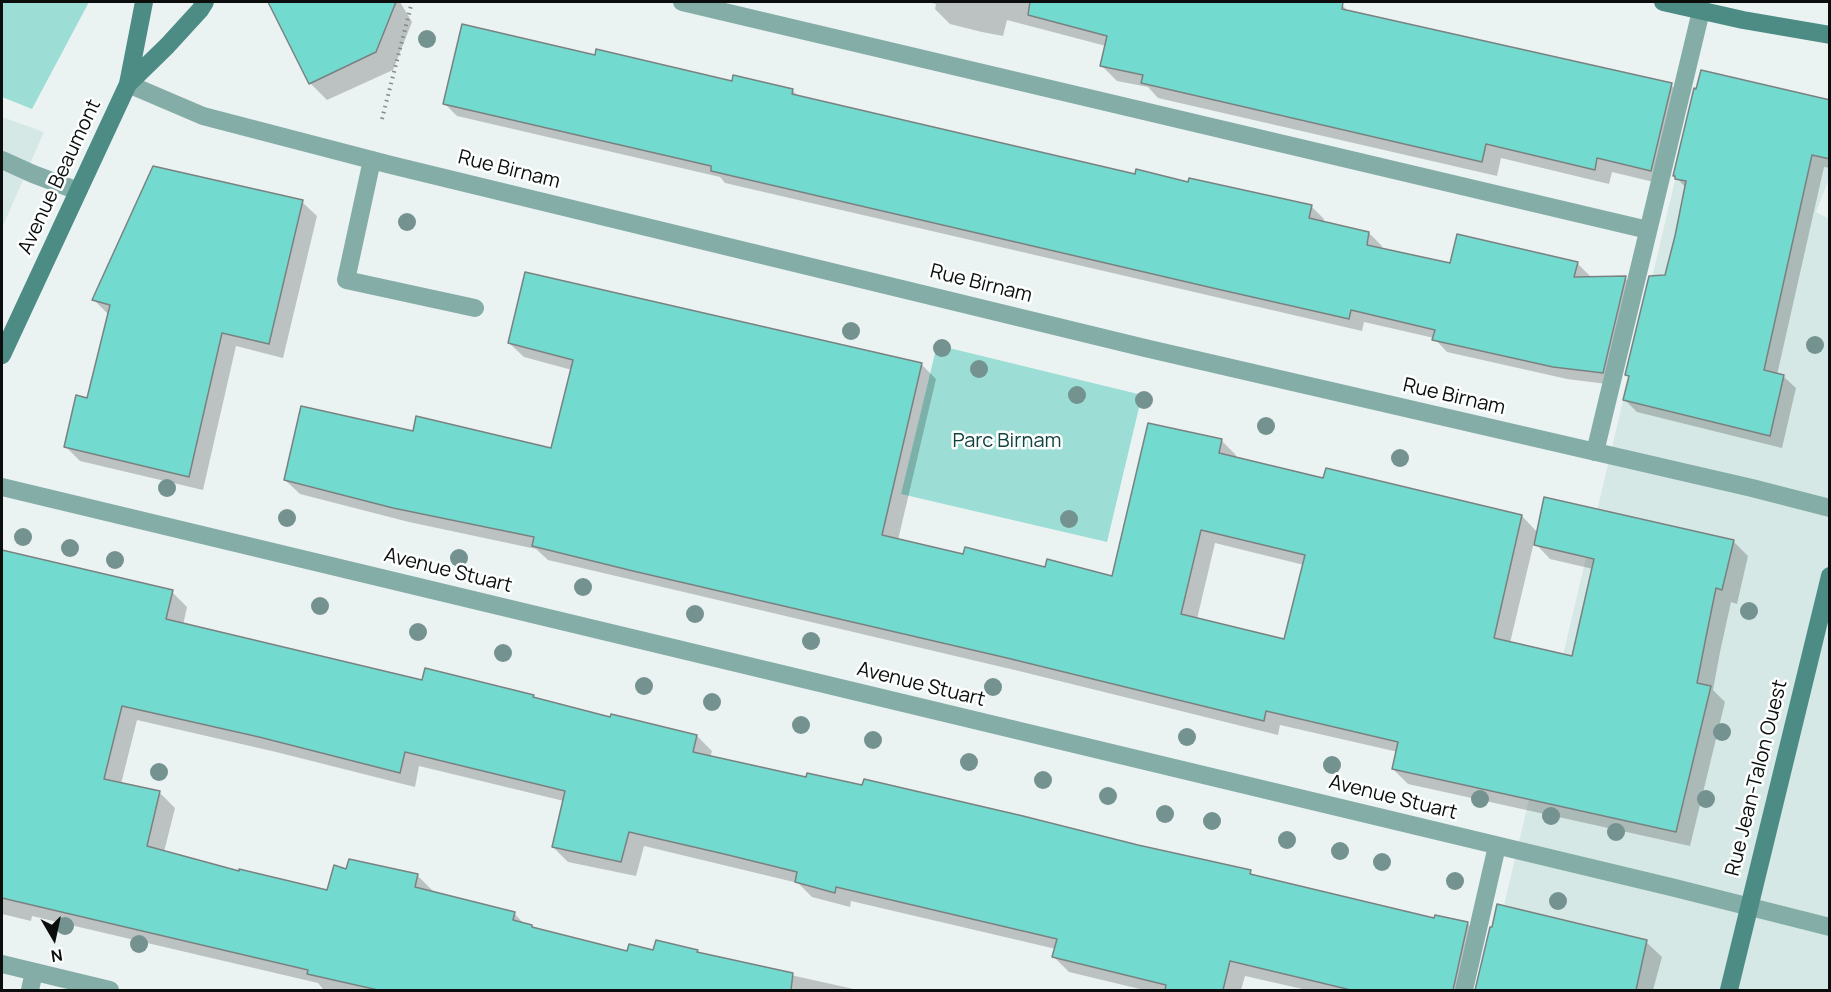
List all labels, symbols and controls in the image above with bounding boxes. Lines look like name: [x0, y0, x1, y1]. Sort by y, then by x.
street label: Avenue Beaumont: [14, 96, 106, 258]
street label: Rue Birnam: [456, 146, 562, 194]
street label: Rue Birnam: [928, 260, 1034, 308]
street label: Rue Birnam: [1401, 374, 1507, 420]
park label: Parc Birnam: [953, 429, 1061, 453]
street label: Avenue Stuart: [382, 544, 514, 598]
street label: Avenue Stuart: [855, 658, 987, 712]
street label: Rue Jean-Talon Ouest: [1721, 677, 1793, 879]
street label: Avenue Stuart: [1327, 771, 1459, 825]
north arrow: [24, 908, 84, 968]
text: N: [49, 944, 64, 968]

